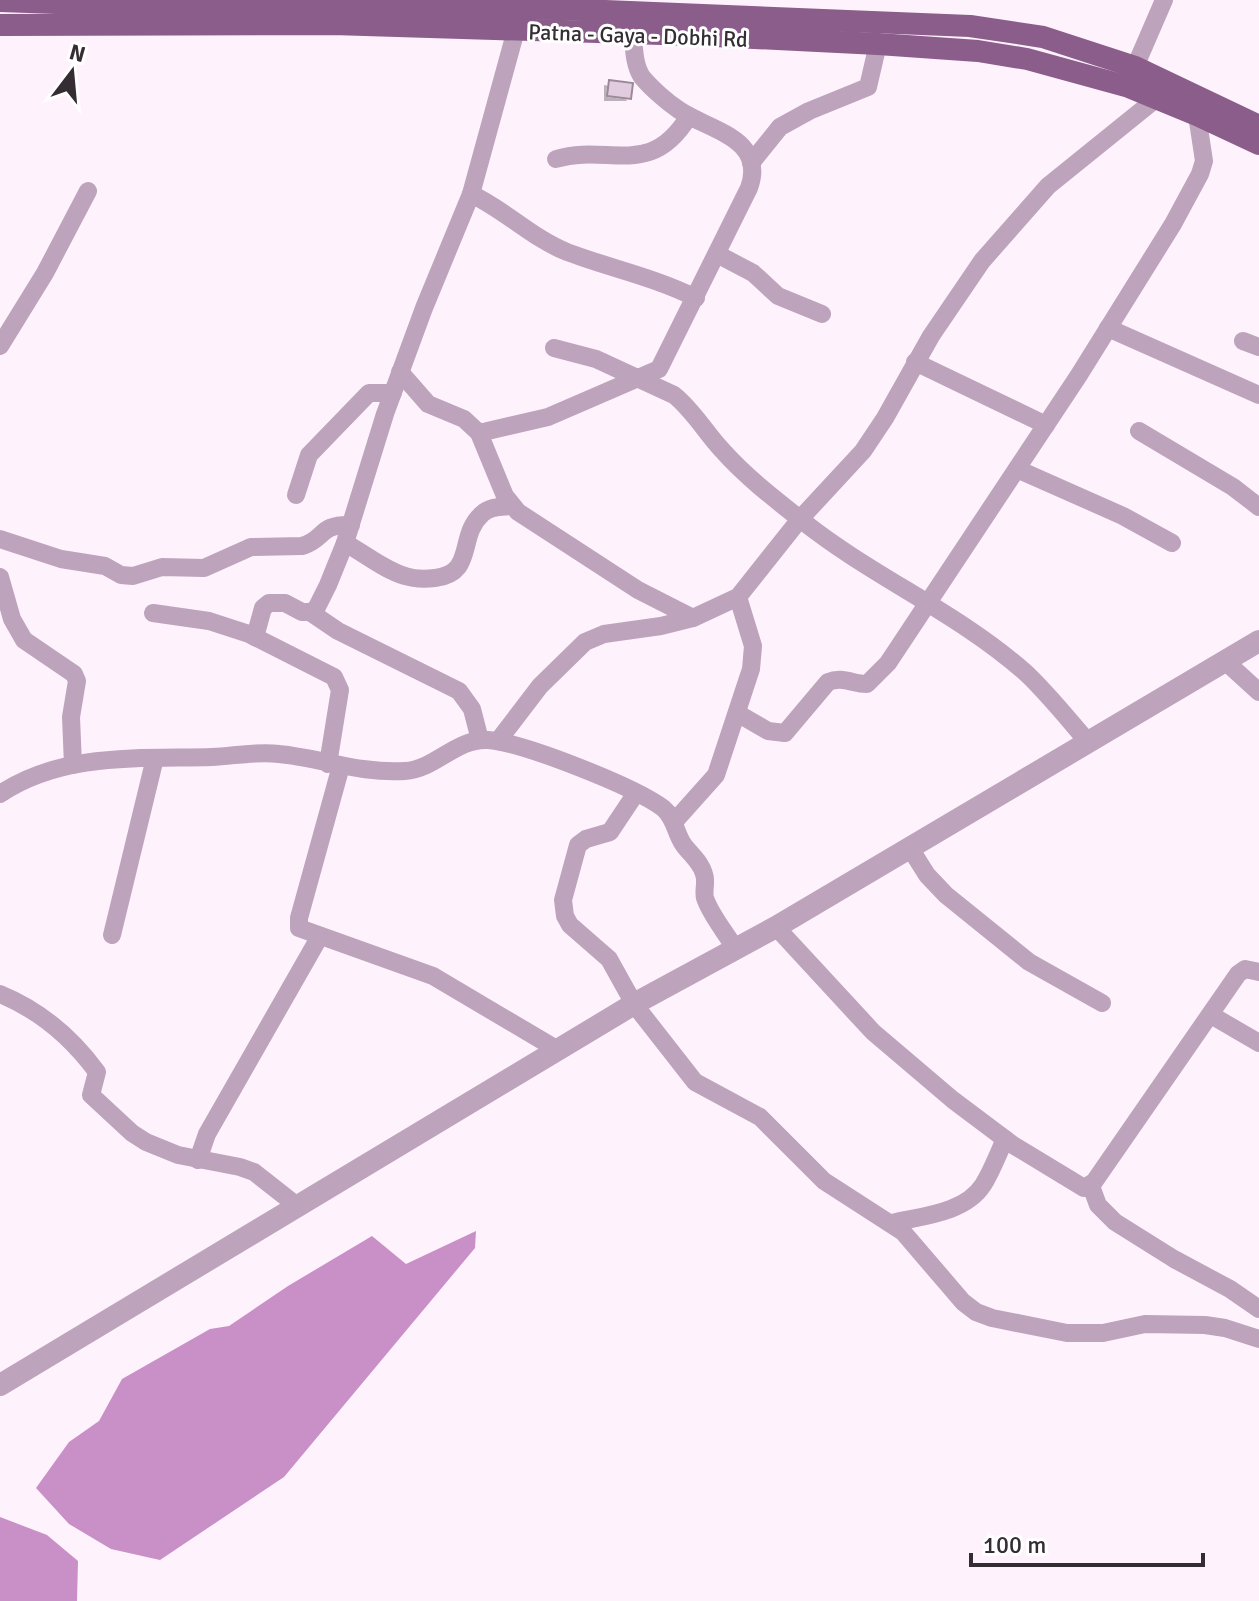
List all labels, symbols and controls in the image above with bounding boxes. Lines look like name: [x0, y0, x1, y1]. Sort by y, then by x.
street label: Patna - Gaya - Dobhi Rd: [528, 18, 748, 53]
north arrow: [32, 32, 112, 112]
text: N: [66, 38, 88, 68]
scale bar: [971, 1517, 1203, 1567]
text: 100 m: [983, 1530, 1046, 1560]

